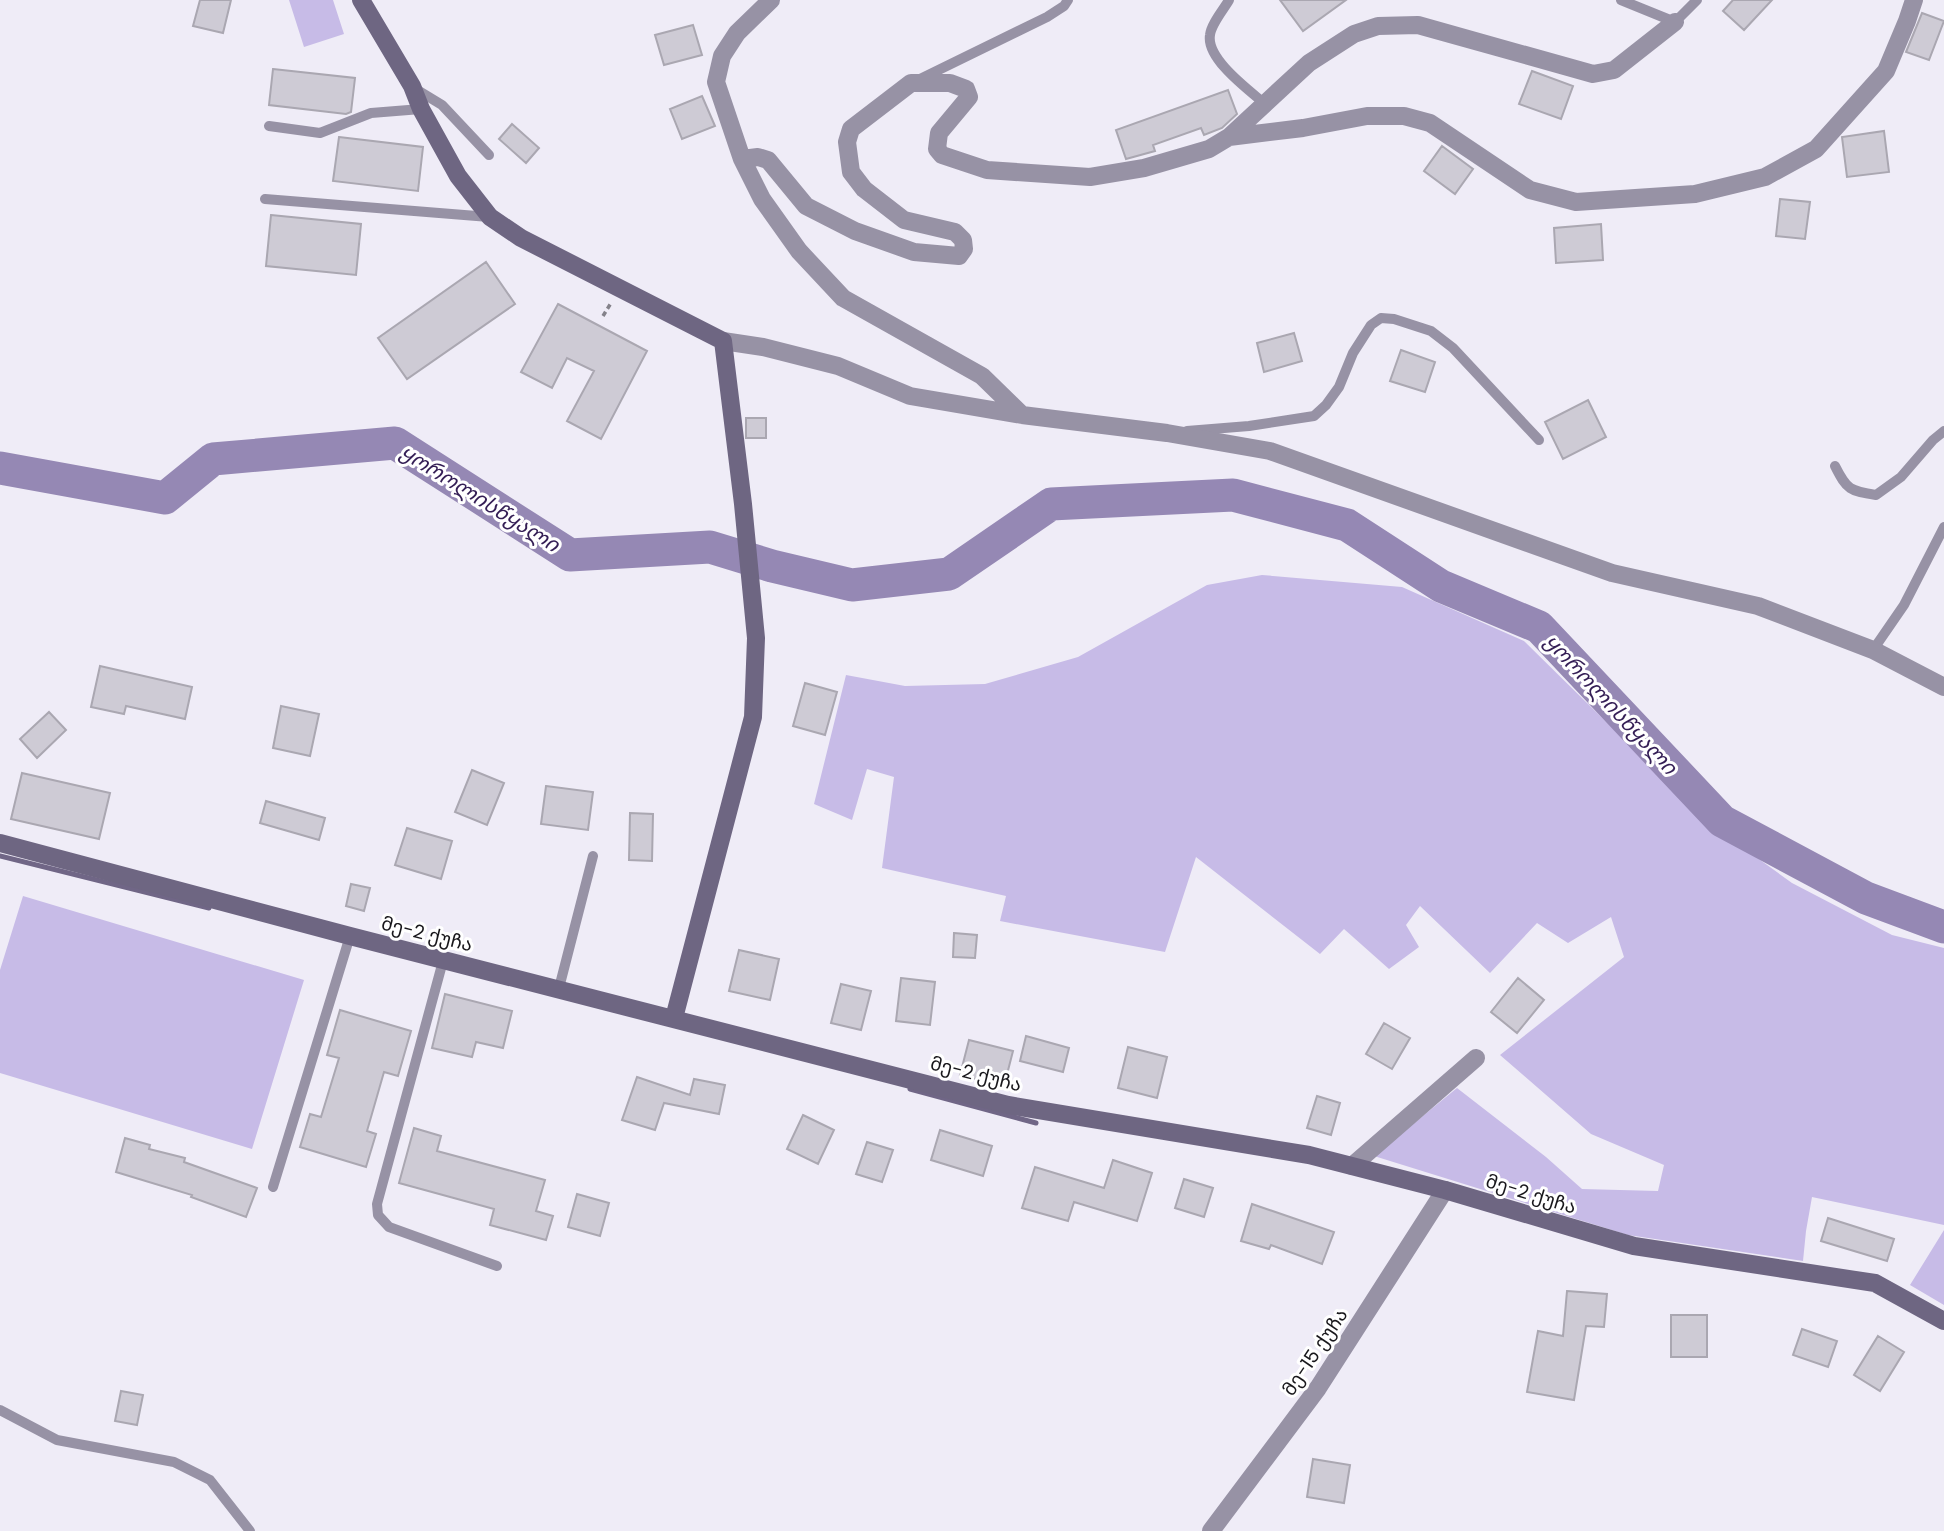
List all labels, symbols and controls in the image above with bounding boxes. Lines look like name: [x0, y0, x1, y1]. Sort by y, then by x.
water label: ყოროლისწყალი: [395, 437, 566, 559]
water label: ყოროლისწყალი: [1538, 627, 1684, 781]
street label: მე-2 ქუჩა: [379, 910, 475, 958]
street label: მე-2 ქუჩა: [928, 1050, 1024, 1098]
street label: მე-2 ქუჩა: [1483, 1167, 1579, 1221]
street label: მე-15 ქუჩა: [1276, 1303, 1354, 1401]

